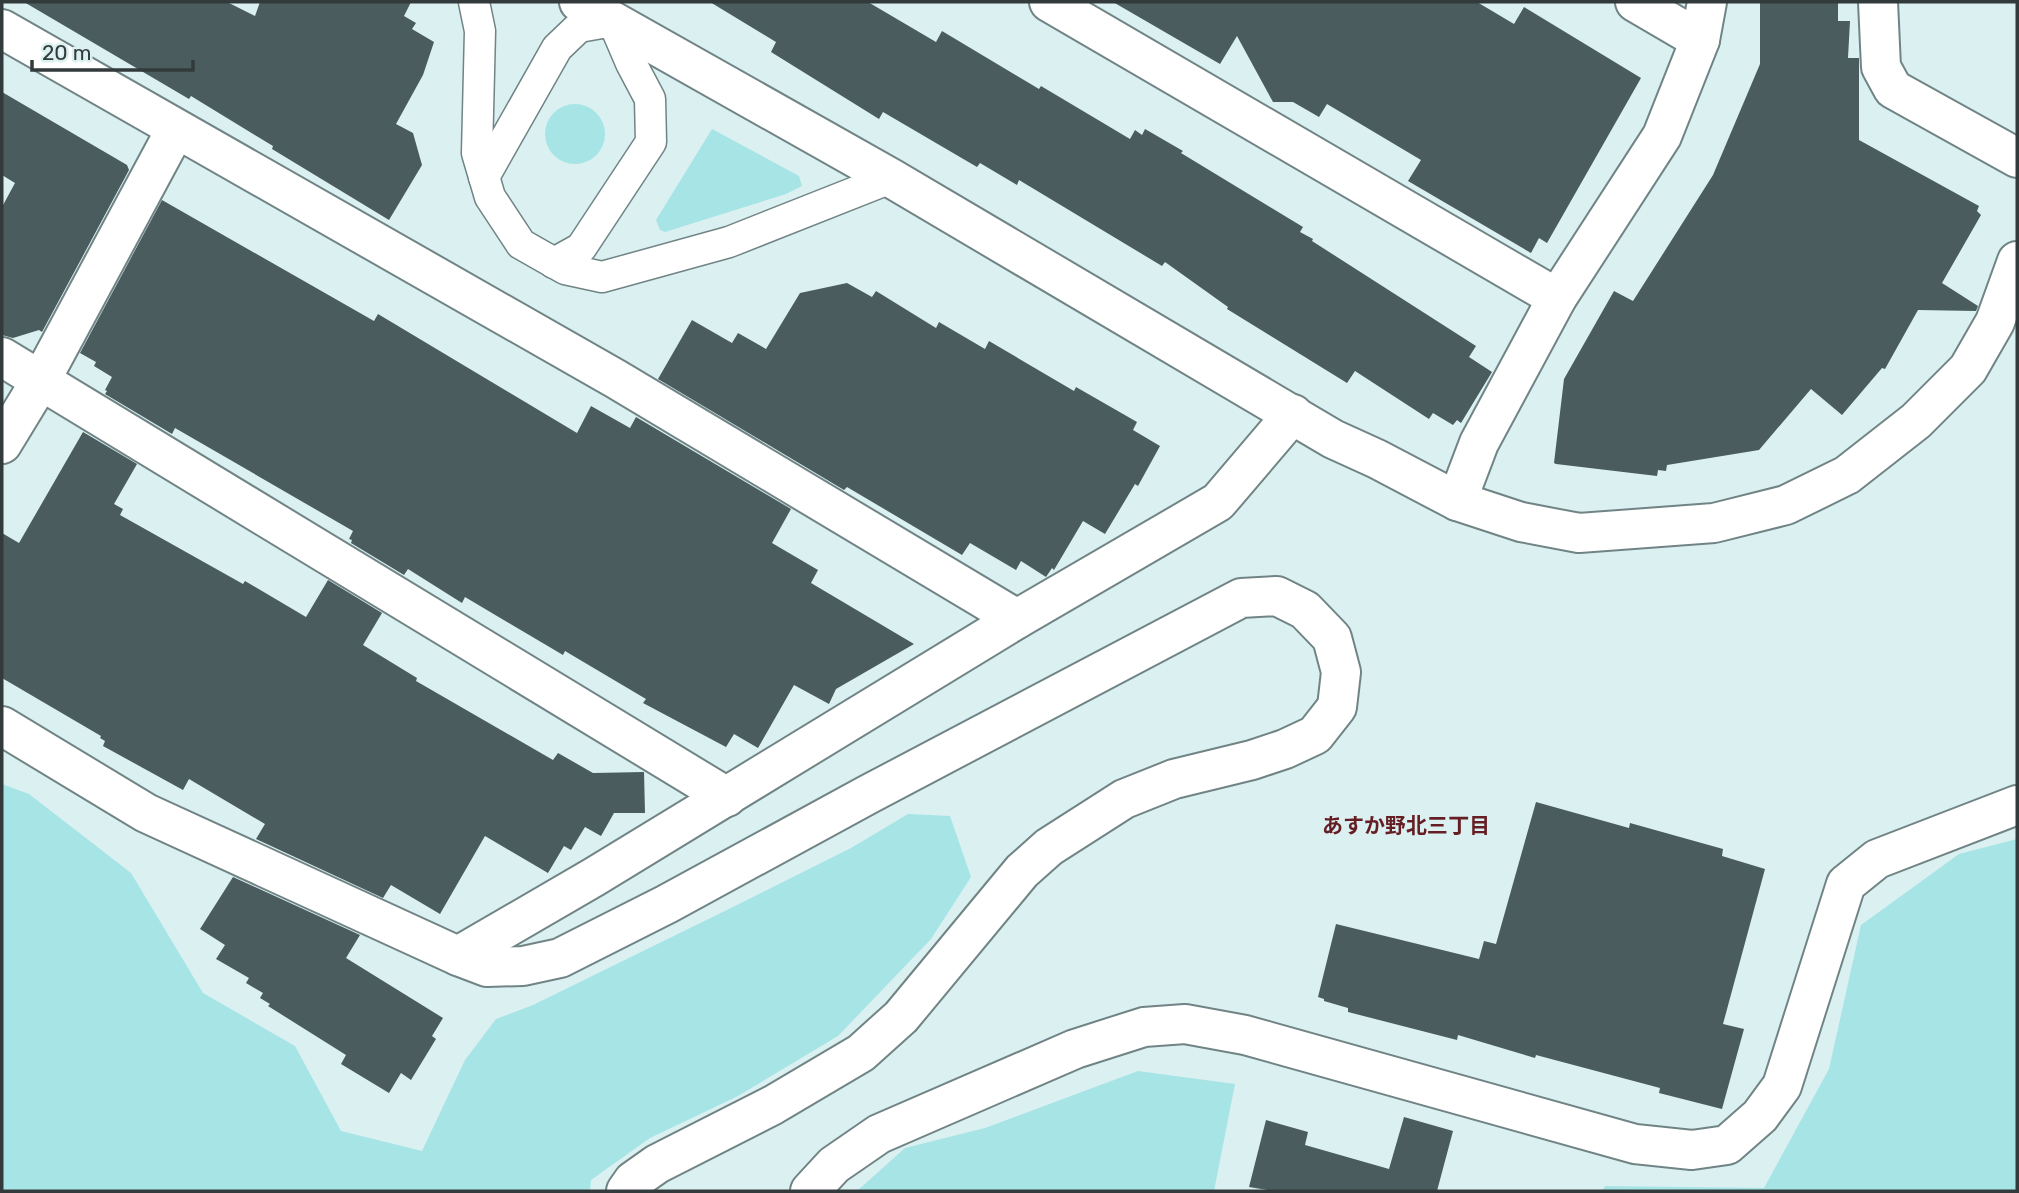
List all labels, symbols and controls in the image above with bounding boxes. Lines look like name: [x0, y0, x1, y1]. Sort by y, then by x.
scale bar: [32, 28, 192, 72]
text: 20 m: [42, 40, 91, 65]
district label: あすか野北三丁目: [1322, 813, 1490, 838]

